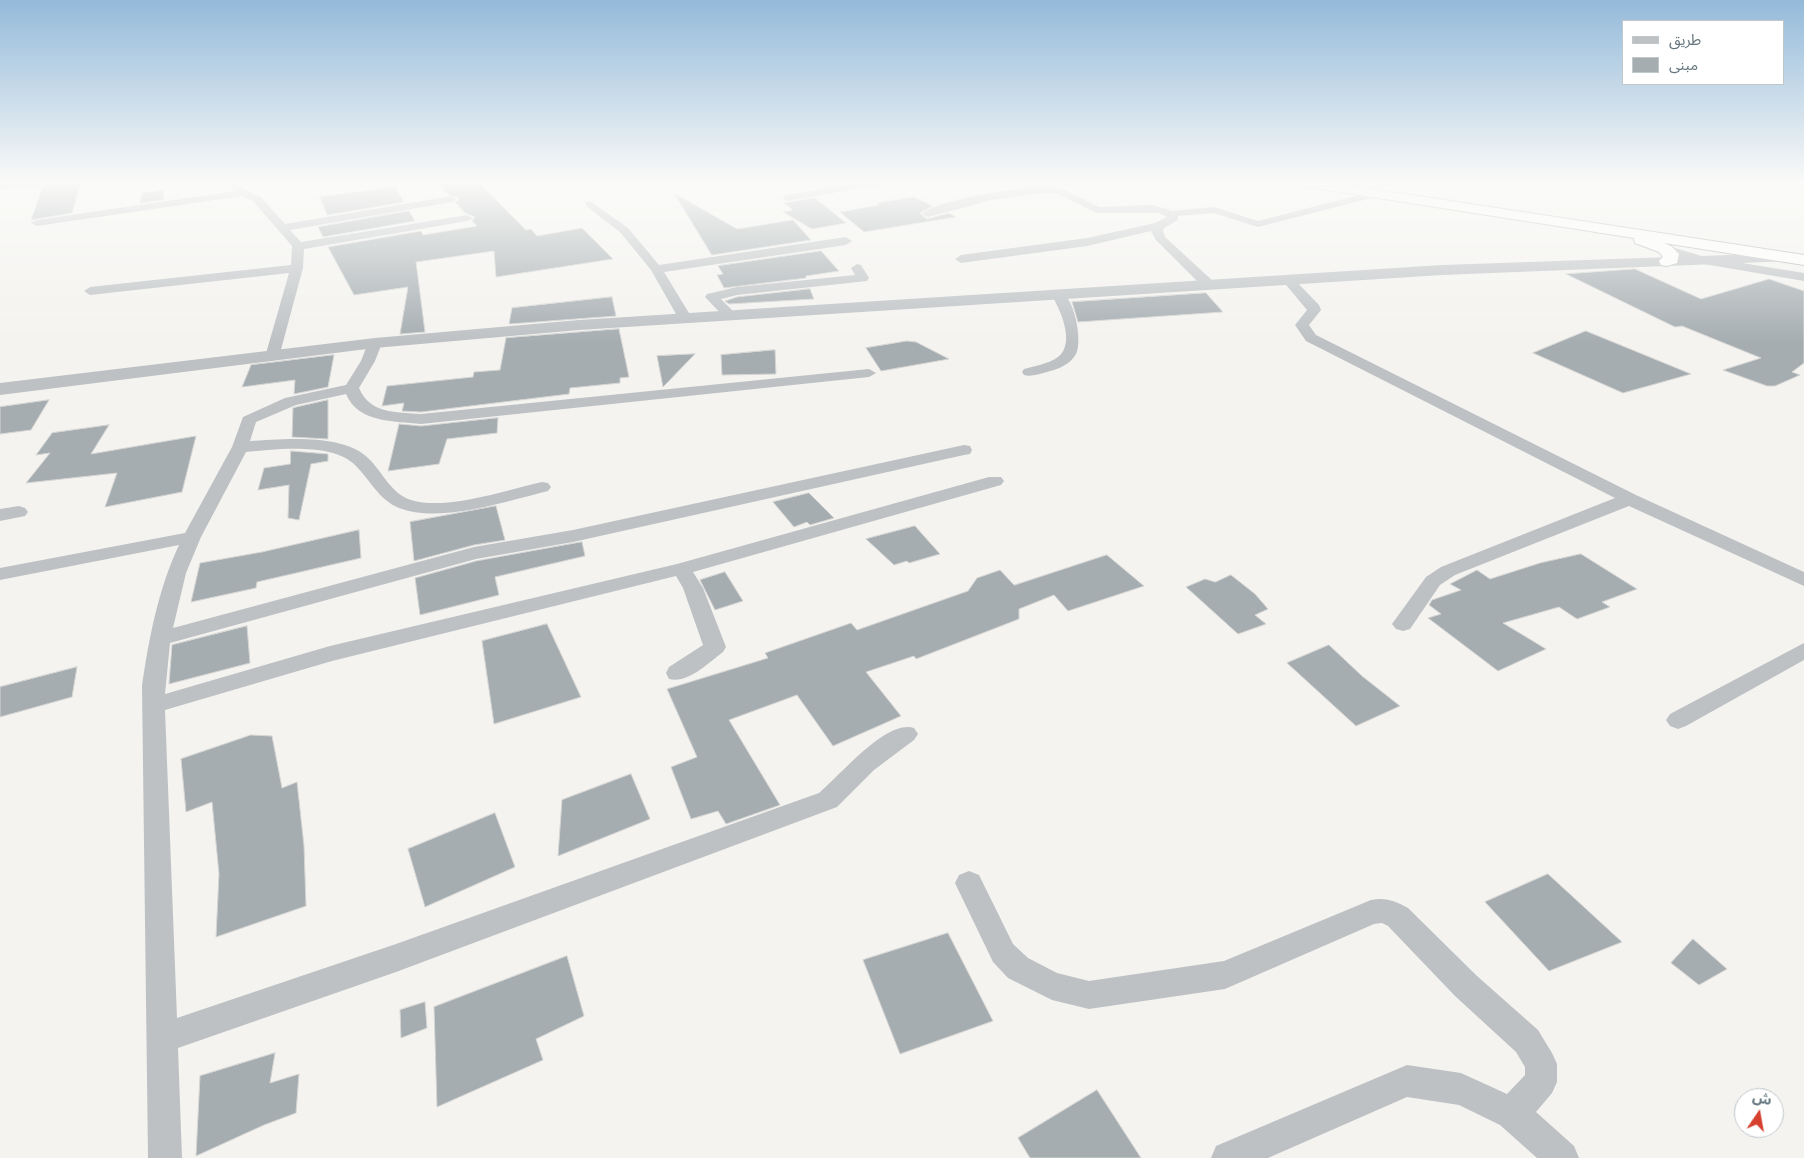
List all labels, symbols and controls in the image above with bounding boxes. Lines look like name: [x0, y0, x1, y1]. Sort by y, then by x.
legend: [1622, 20, 1784, 85]
text: طريق: [1669, 30, 1701, 51]
text: مبنى: [1669, 55, 1698, 76]
north arrow: [1734, 1088, 1784, 1138]
text: ش: [1750, 1088, 1773, 1111]

